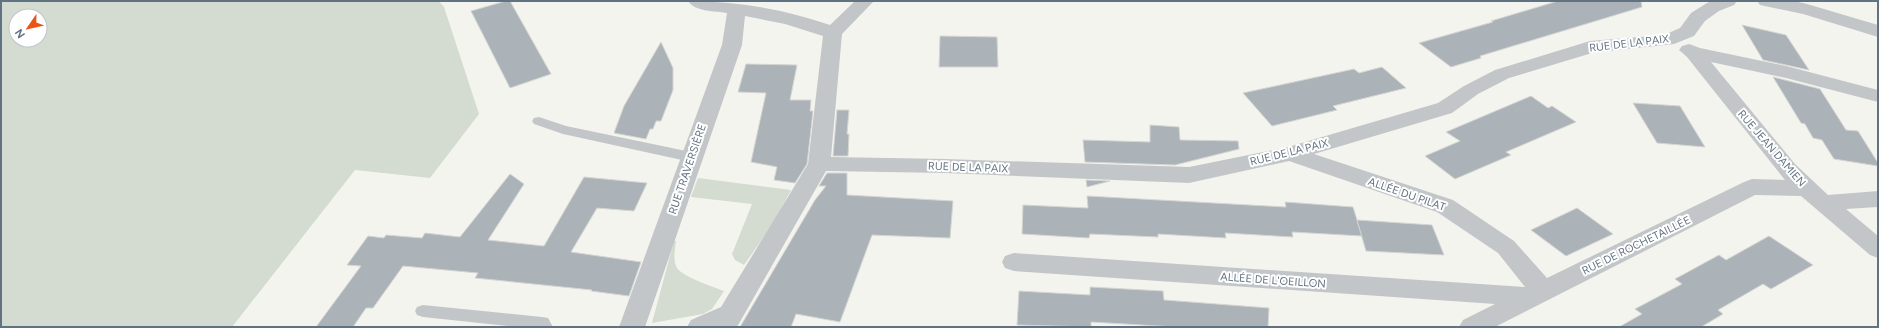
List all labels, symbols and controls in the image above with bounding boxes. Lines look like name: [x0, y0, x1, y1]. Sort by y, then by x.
north arrow: [8, 8, 48, 48]
text: N: [12, 26, 28, 40]
street label: RUE DE LA PAIX: [1589, 32, 1670, 55]
street label: RUE JEAN DAMIEN: [1735, 107, 1808, 189]
street label: RUE TRAVERSIÈRE: [665, 122, 709, 216]
street label: RUE DE LA PAIX: [1249, 136, 1330, 168]
street label: RUE DE LA PAIX: [928, 160, 1008, 175]
street label: ALLÉE DU PILAT: [1366, 175, 1447, 214]
street label: RUE DE ROCHETAILLÉE: [1580, 214, 1693, 277]
street label: ALLÉE DE L'OEILLON: [1220, 270, 1326, 291]

